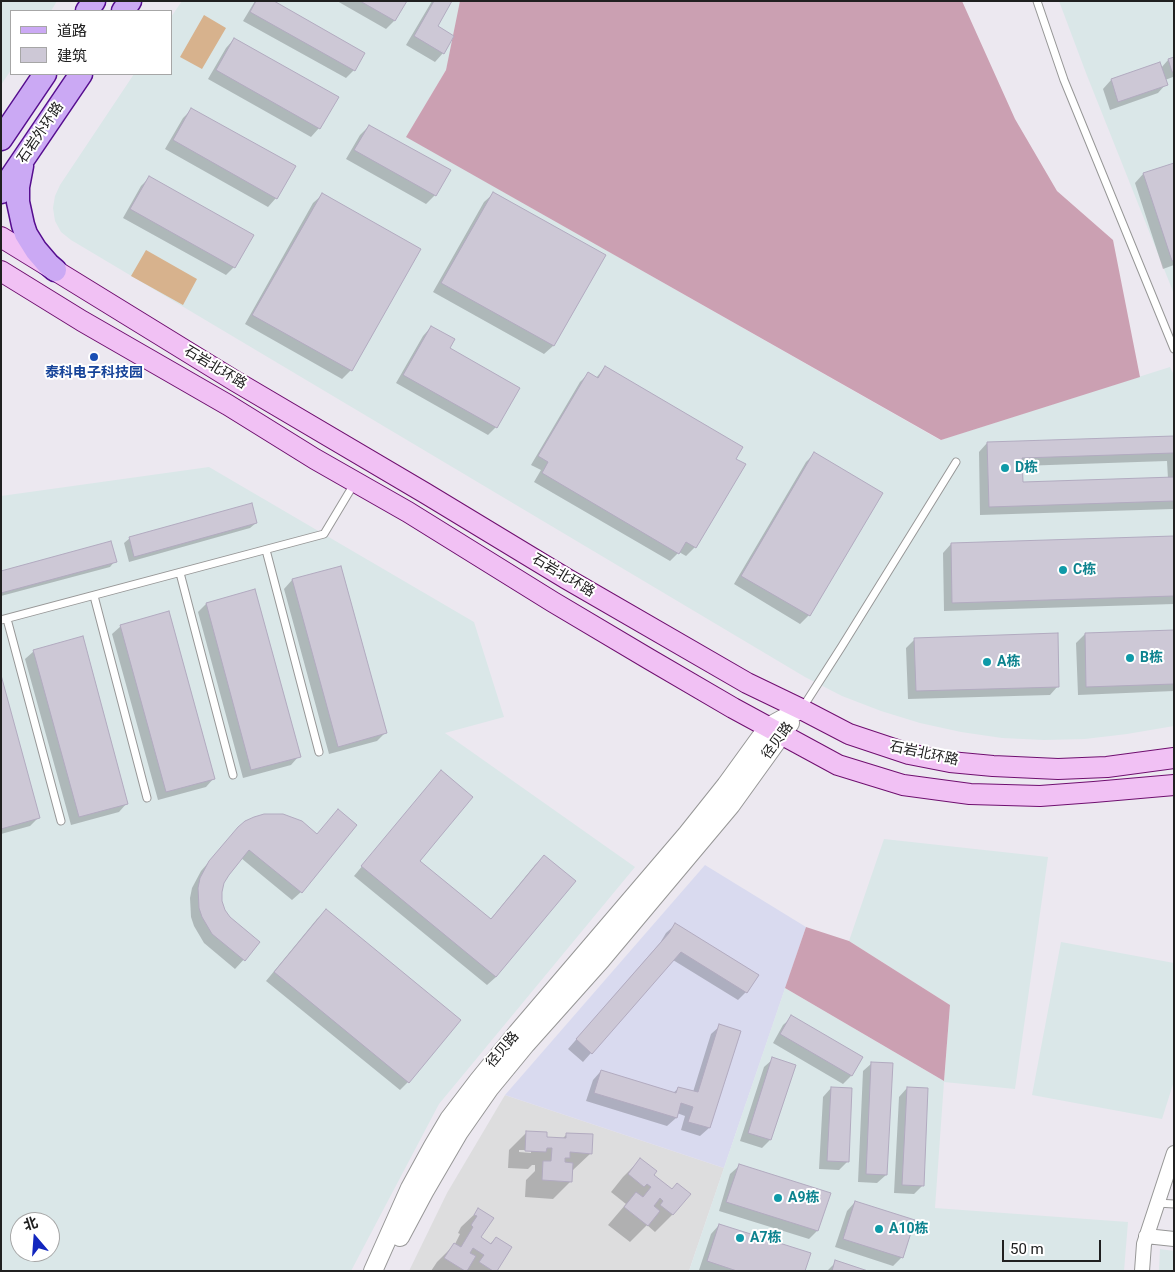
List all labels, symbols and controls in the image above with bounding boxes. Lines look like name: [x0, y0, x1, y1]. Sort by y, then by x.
legend: [10, 10, 172, 75]
text: 道路: [57, 22, 87, 40]
text: 建筑: [57, 47, 87, 65]
street label: 石岩外环路: [14, 99, 68, 167]
street label: 石岩北环路: [181, 343, 249, 393]
marker: 泰科电子科技园: [88, 351, 100, 363]
place label: 泰科电子科技园: [45, 365, 143, 381]
place label: D栋: [1015, 460, 1038, 476]
marker: D栋: [999, 462, 1011, 474]
street label: 石岩北环路: [529, 551, 597, 601]
place label: C栋: [1073, 562, 1096, 578]
marker: C栋: [1057, 564, 1069, 576]
place label: B栋: [1140, 650, 1163, 666]
marker: B栋: [1124, 652, 1136, 664]
place label: A栋: [997, 654, 1020, 670]
marker: A栋: [981, 656, 993, 668]
street label: 径贝路: [759, 719, 797, 763]
street label: 石岩北环路: [888, 739, 960, 769]
street label: 径贝路: [483, 1029, 523, 1071]
place label: A9栋: [788, 1190, 819, 1206]
marker: A9栋: [772, 1192, 784, 1204]
north arrow: [10, 1212, 60, 1262]
text: 北: [22, 1214, 40, 1233]
place label: A10栋: [889, 1221, 928, 1237]
marker: A10栋: [873, 1223, 885, 1235]
place label: A7栋: [750, 1230, 781, 1246]
scale bar: [1005, 1230, 1104, 1262]
marker: A7栋: [734, 1232, 746, 1244]
text: 50 m: [1010, 1240, 1044, 1258]

